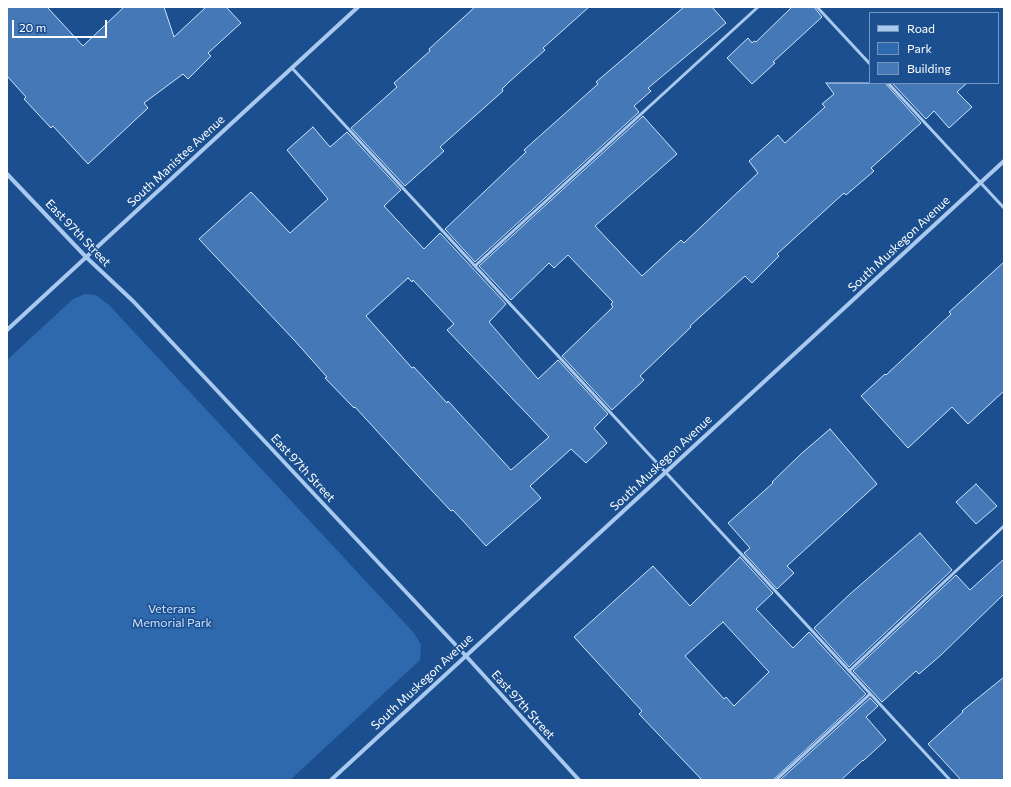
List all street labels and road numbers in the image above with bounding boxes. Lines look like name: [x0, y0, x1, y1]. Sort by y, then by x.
street label: South Manistee Avenue: [124, 112, 228, 210]
street label: South Muskegon Avenue: [845, 193, 953, 295]
street label: East 97th Street: [42, 196, 114, 270]
street label: South Muskegon Avenue: [607, 412, 715, 514]
street label: East 97th Street: [268, 431, 338, 505]
street label: South Muskegon Avenue: [368, 631, 476, 733]
street label: East 97th Street: [488, 668, 558, 742]

